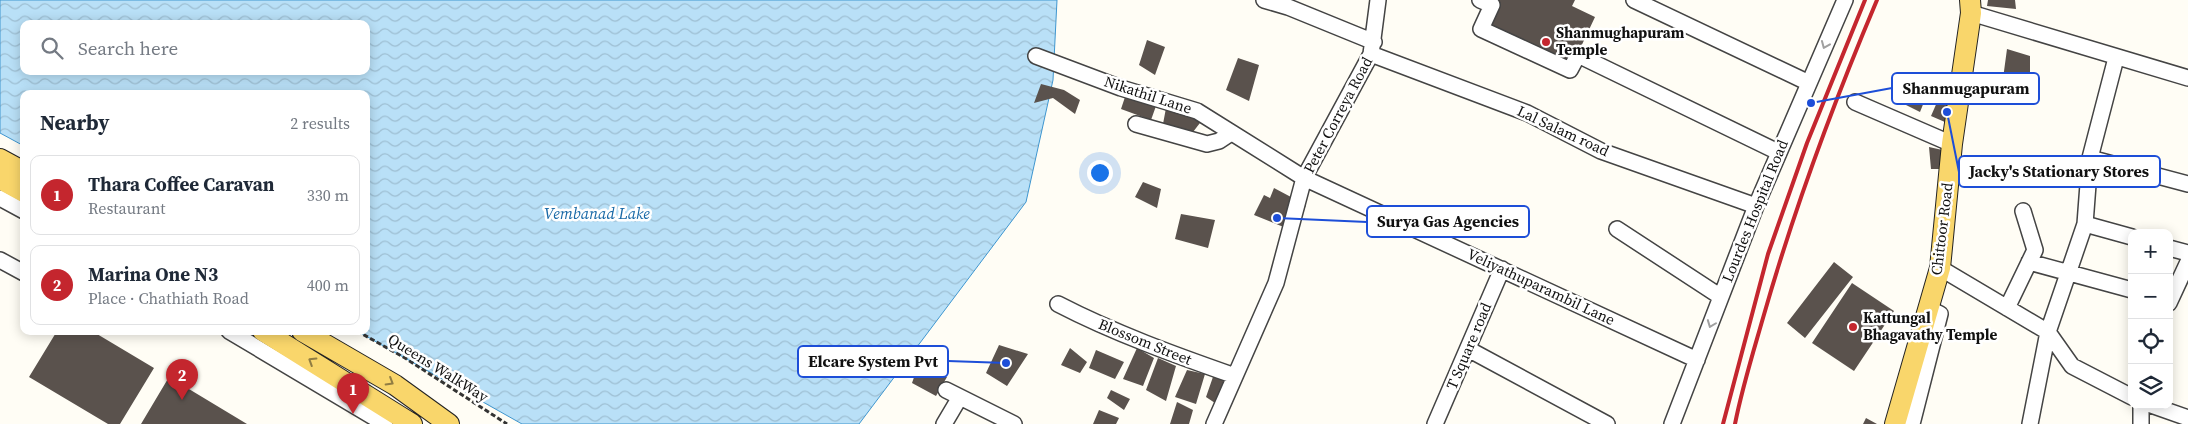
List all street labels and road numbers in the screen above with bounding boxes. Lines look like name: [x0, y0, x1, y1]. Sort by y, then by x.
street label: Peter Correya Road: [1298, 53, 1377, 177]
street label: Nikathil Lane: [1102, 70, 1195, 119]
street label: Lal Salam road: [1514, 100, 1613, 161]
street label: Lourdes Hospital Road: [1716, 136, 1793, 285]
street label: Chittoor Road: [1925, 181, 1958, 276]
street label: Veliyathuparambil Lane: [1464, 243, 1619, 330]
street label: T Square road: [1441, 299, 1496, 392]
street label: Blossom Street: [1095, 313, 1195, 370]
street label: Queens WalkWay: [384, 328, 493, 407]

